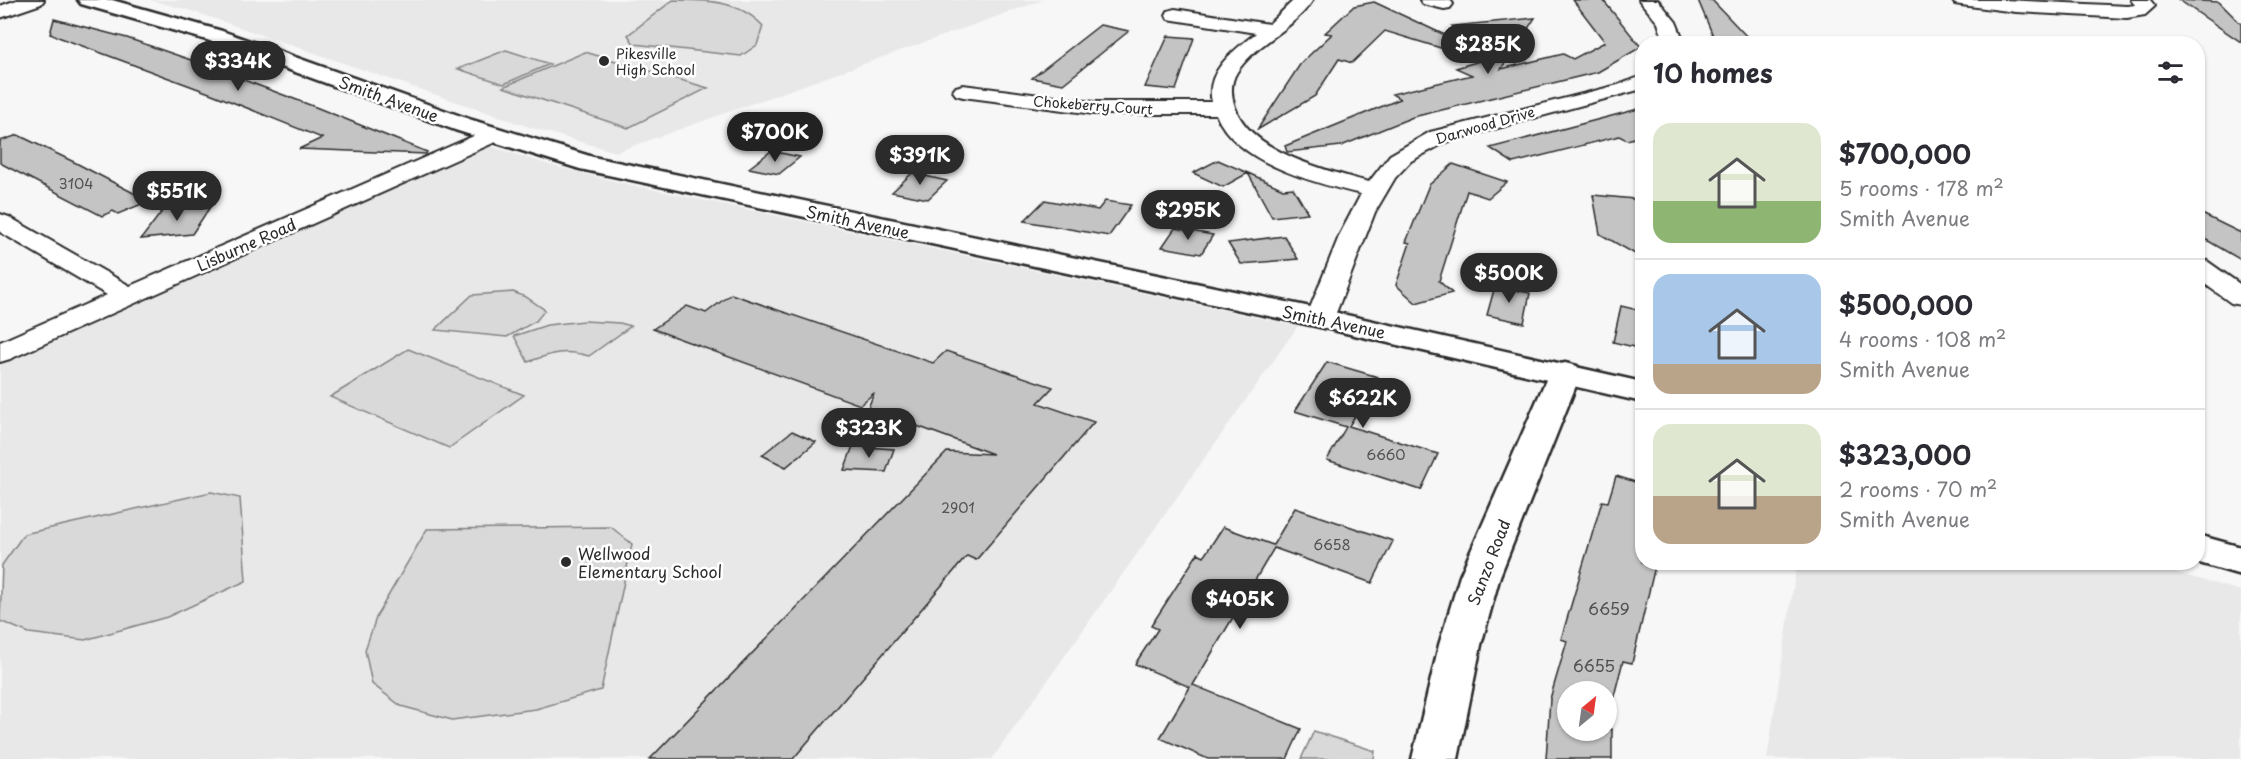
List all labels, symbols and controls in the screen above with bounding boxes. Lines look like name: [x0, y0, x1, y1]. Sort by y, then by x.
pin: $285K: [1446, 24, 1530, 75]
text: $285K: [1455, 28, 1521, 58]
pin: $334K: [196, 41, 280, 92]
place label: Pikesville High School: [616, 43, 695, 80]
text: $334K: [204, 45, 272, 75]
text: 10 homes: [1653, 53, 1773, 92]
marker: Pikesville High School: [597, 54, 611, 68]
icon: filters: [2154, 56, 2187, 89]
street label: Smith Avenue: [336, 69, 443, 127]
street label: Chokeberry Court: [1032, 90, 1154, 120]
street label: Darwood Drive: [1433, 101, 1537, 149]
pin: $700K: [733, 112, 817, 163]
text: $700K: [741, 116, 809, 146]
text: $700,000: [1839, 134, 1971, 173]
pin: $391K: [878, 135, 962, 186]
text: $391K: [889, 139, 951, 169]
icon: home: [1701, 147, 1773, 219]
pin: $551K: [135, 171, 219, 222]
house number: 3104: [59, 173, 93, 194]
text: 5 rooms · 178 m²: [1839, 173, 2004, 203]
text: $551K: [147, 175, 207, 205]
pin: $295K: [1146, 190, 1230, 241]
text: $295K: [1155, 194, 1221, 224]
street label: Smith Avenue: [804, 198, 912, 244]
text: Smith Avenue: [1839, 203, 1970, 233]
street label: Lisburne Road: [192, 211, 300, 277]
pin: $500K: [1467, 253, 1551, 304]
text: $500K: [1474, 257, 1544, 287]
text: $500,000: [1839, 285, 1973, 324]
street label: Smith Avenue: [1280, 298, 1388, 344]
icon: home: [1701, 298, 1773, 370]
text: 4 rooms · 108 m²: [1839, 324, 2006, 354]
text: Smith Avenue: [1839, 354, 1970, 384]
pin: $622K: [1321, 378, 1405, 429]
text: $622K: [1329, 382, 1397, 412]
pin: $323K: [827, 408, 911, 459]
text: $323K: [835, 412, 903, 442]
text: $323,000: [1839, 435, 1971, 474]
house number: 6660: [1366, 444, 1406, 465]
icon: home: [1701, 448, 1773, 520]
text: 2 rooms · 70 m²: [1839, 474, 1997, 504]
house number: 2901: [941, 497, 975, 518]
text: Smith Avenue: [1839, 504, 1970, 534]
street label: Sanzo Road: [1461, 515, 1515, 609]
house number: 6658: [1313, 534, 1351, 555]
place label: Wellwood Elementary School: [578, 541, 722, 583]
marker: Wellwood Elementary School: [559, 555, 573, 569]
pin: $405K: [1198, 579, 1282, 630]
text: $405K: [1206, 583, 1274, 613]
house number: 6659: [1588, 596, 1630, 620]
house number: 6655: [1573, 653, 1615, 677]
north arrow: [1557, 681, 1617, 741]
map controls: [1557, 681, 1617, 741]

